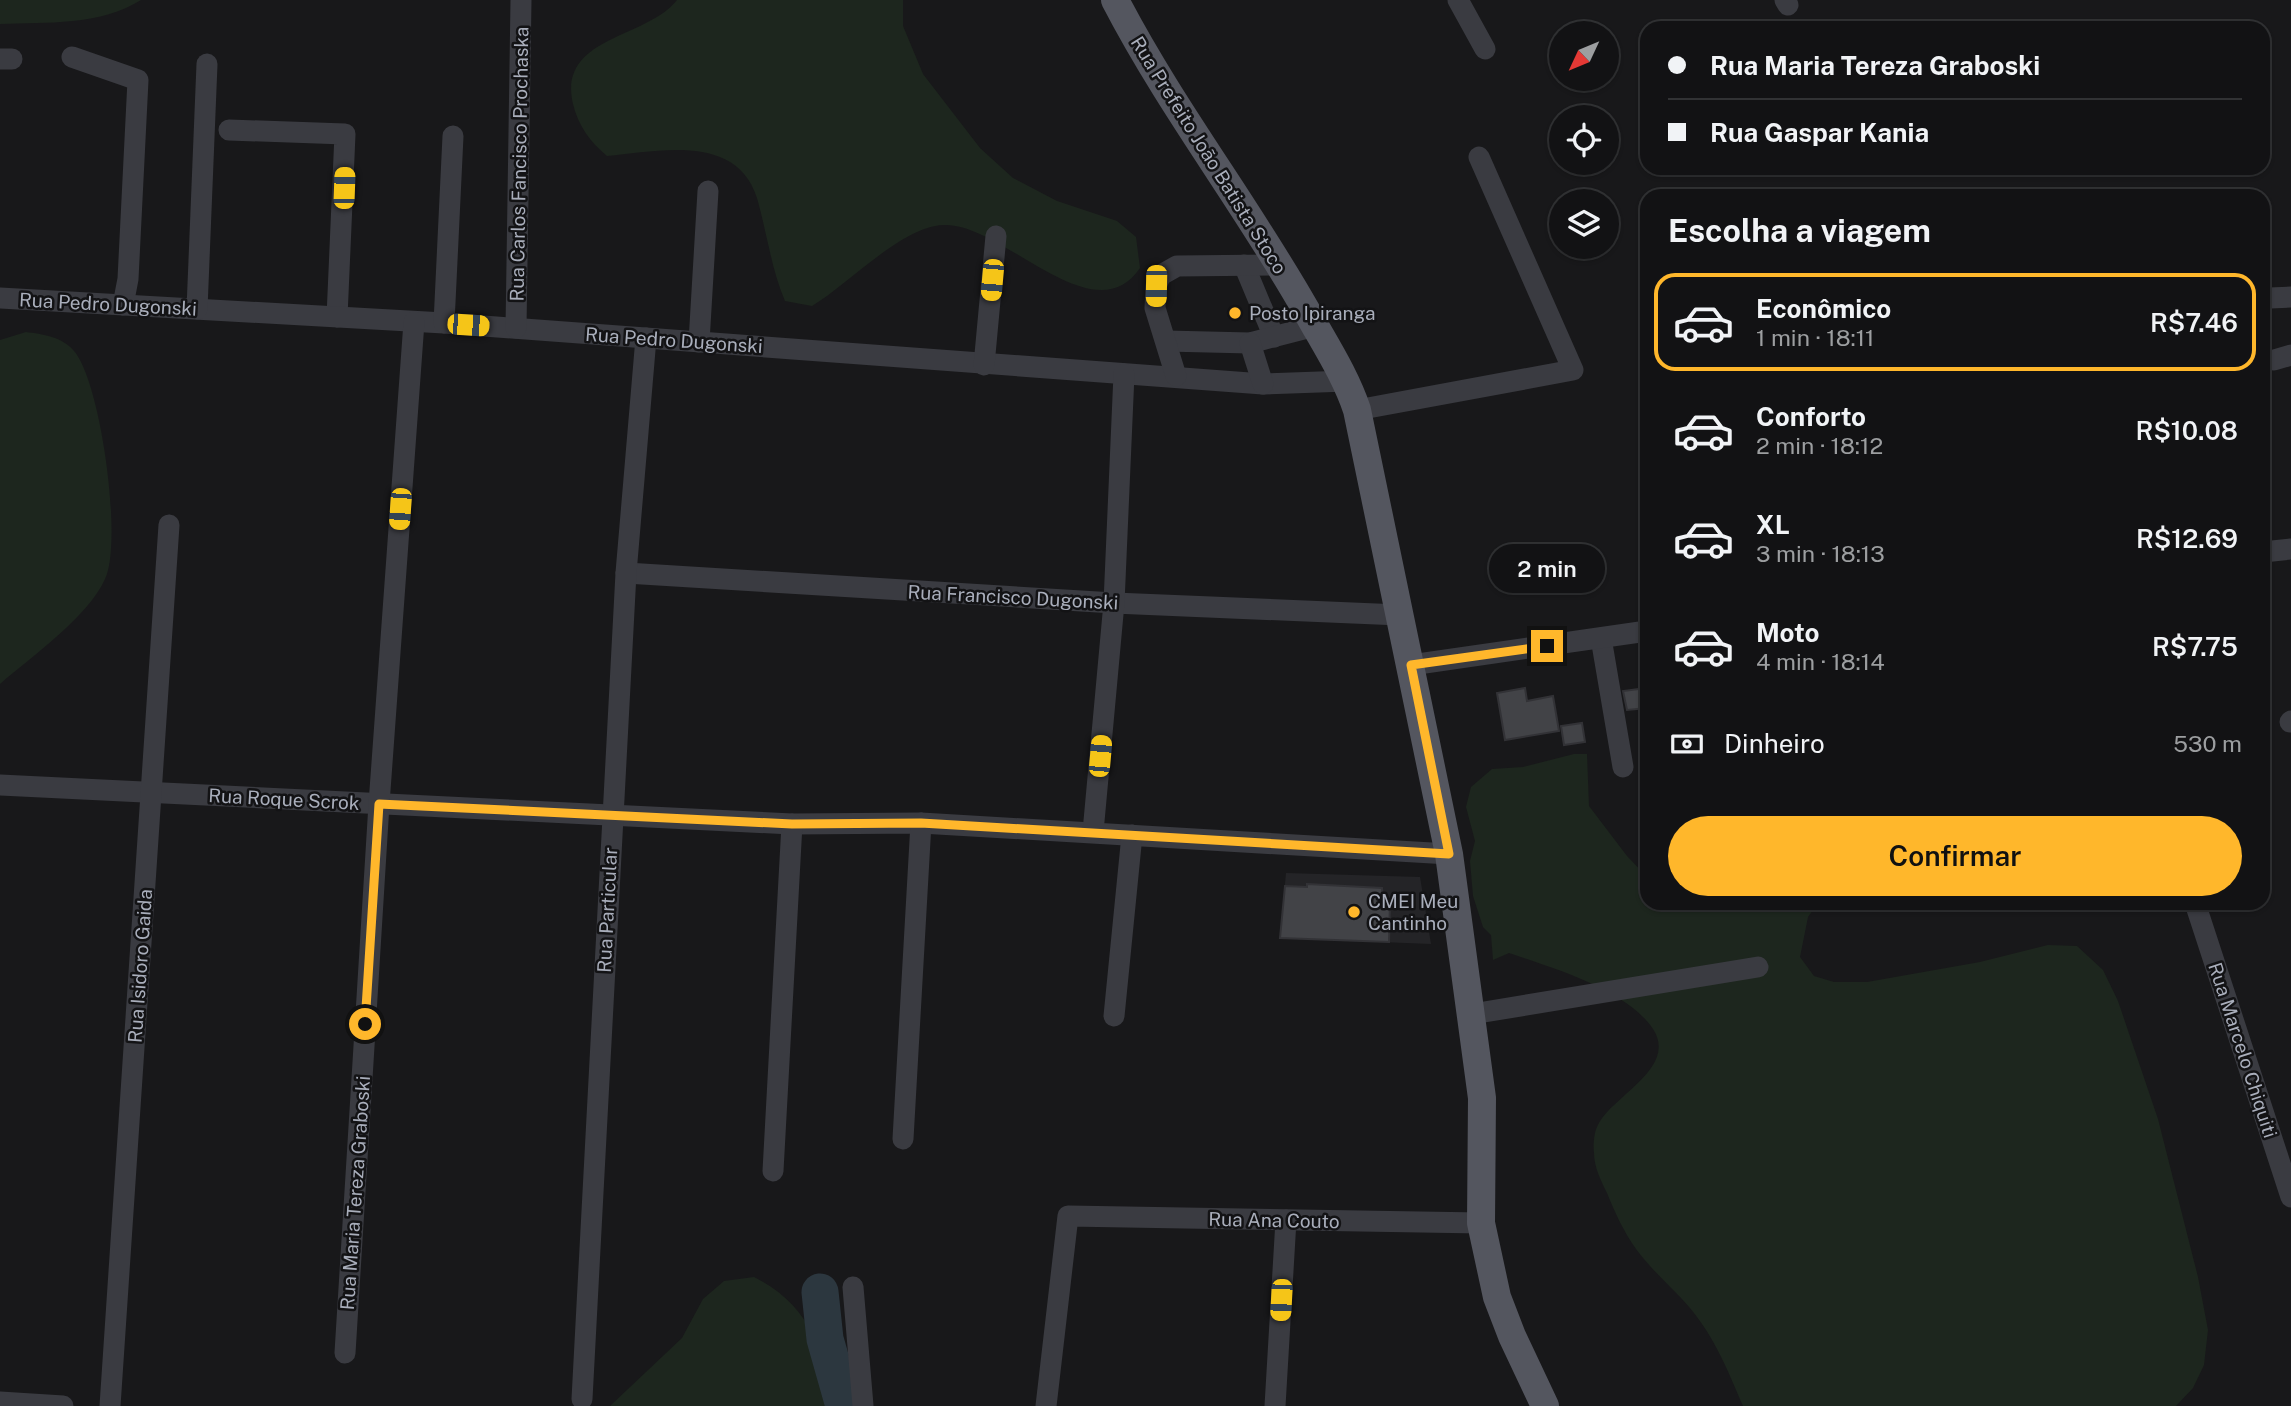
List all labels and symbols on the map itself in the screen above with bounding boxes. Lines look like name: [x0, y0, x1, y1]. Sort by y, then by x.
north arrow: [1549, 21, 1619, 91]
street label: Rua Carlos Fancisco Prochaska: [506, 27, 532, 301]
street label: Rua Prefeito João Batista Stoco: [1127, 32, 1291, 278]
car: [333, 167, 356, 209]
car: [980, 258, 1005, 302]
car: [1146, 265, 1167, 307]
street label: Rua Pedro Dugonski: [19, 288, 197, 320]
place label: Posto Ipiranga: [1249, 302, 1376, 324]
marker: Posto Ipiranga: [1227, 305, 1243, 321]
car: [447, 313, 490, 337]
street label: Rua Pedro Dugonski: [585, 323, 763, 357]
car: [389, 487, 412, 531]
callout: 2 min: [1489, 544, 1605, 594]
street label: Rua Francisco Dugonski: [907, 580, 1119, 614]
route end: [1531, 630, 1563, 662]
car: [1088, 734, 1113, 778]
street label: Rua Roque Scrok: [208, 784, 360, 814]
street label: Rua Particular: [593, 847, 621, 973]
street label: Rua Isidoro Gaida: [124, 888, 156, 1044]
place label: CMEI Meu Cantinho: [1368, 890, 1458, 934]
marker: CMEI Meu Cantinho: [1346, 904, 1362, 920]
street label: Rua Marcelo Chiquiti: [2204, 960, 2282, 1140]
route start: [349, 1008, 381, 1040]
street label: Rua Maria Tereza Graboski: [336, 1075, 374, 1311]
street label: Rua Ana Couto: [1208, 1208, 1340, 1232]
car: [1270, 1278, 1293, 1322]

